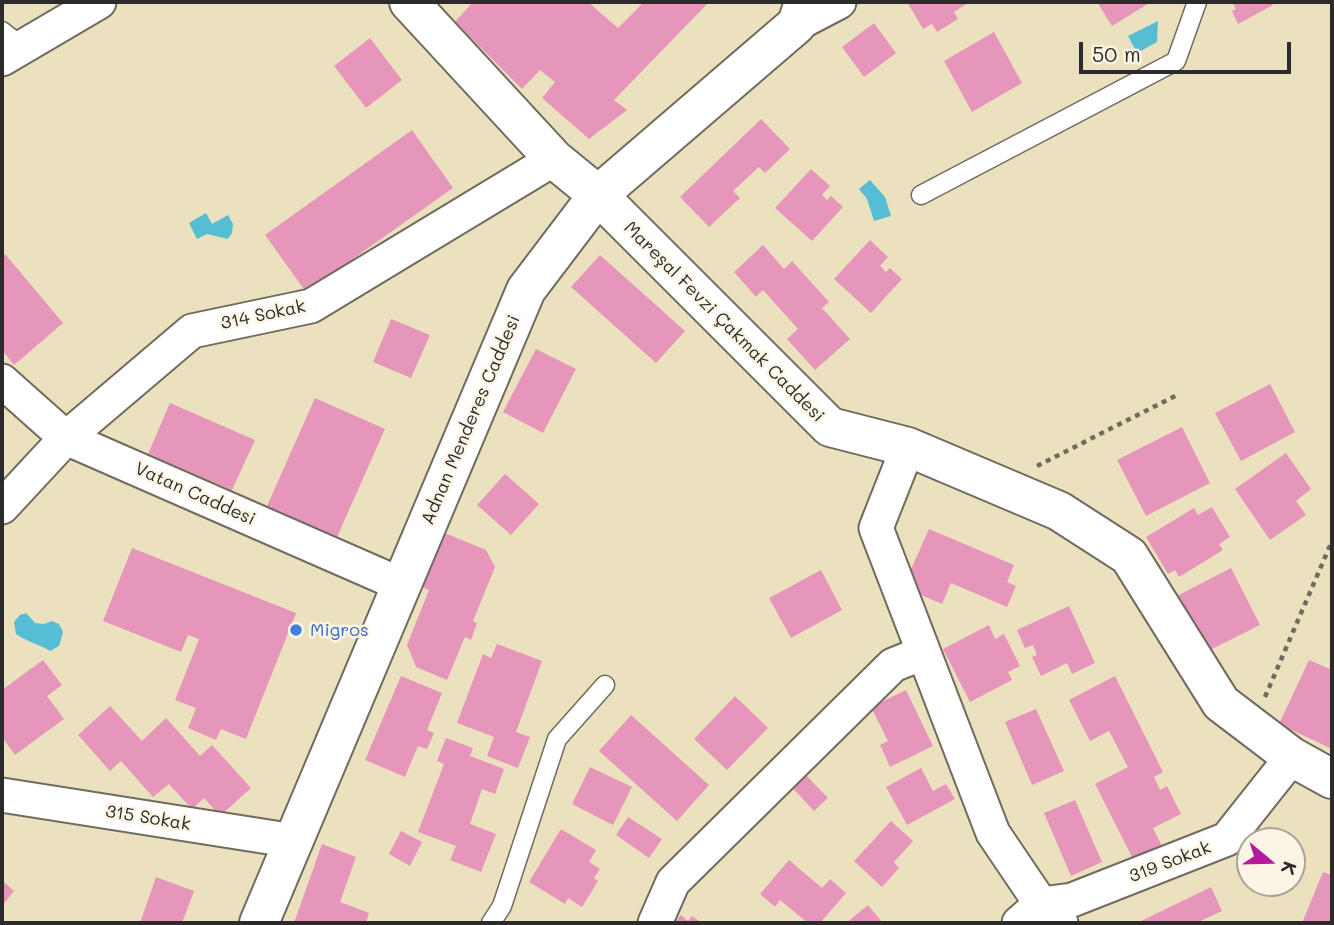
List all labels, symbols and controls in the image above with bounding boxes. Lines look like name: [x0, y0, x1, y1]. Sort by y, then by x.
scale bar: [1082, 28, 1294, 72]
text: 50 m: [1092, 40, 1141, 67]
street label: Mareşal Fevzi Çakmak Caddesi: [619, 217, 829, 427]
street label: 314 Sokak: [219, 295, 307, 335]
street label: Adnan Menderes Caddesi: [417, 312, 525, 528]
street label: Vatan Caddesi: [131, 458, 259, 530]
place label: Migros: [310, 619, 369, 641]
marker: Migros: [288, 622, 304, 638]
street label: 315 Sokak: [104, 801, 192, 835]
north arrow: [1236, 827, 1306, 897]
street label: 319 Sokak: [1126, 836, 1214, 888]
text: K: [1276, 858, 1303, 878]

